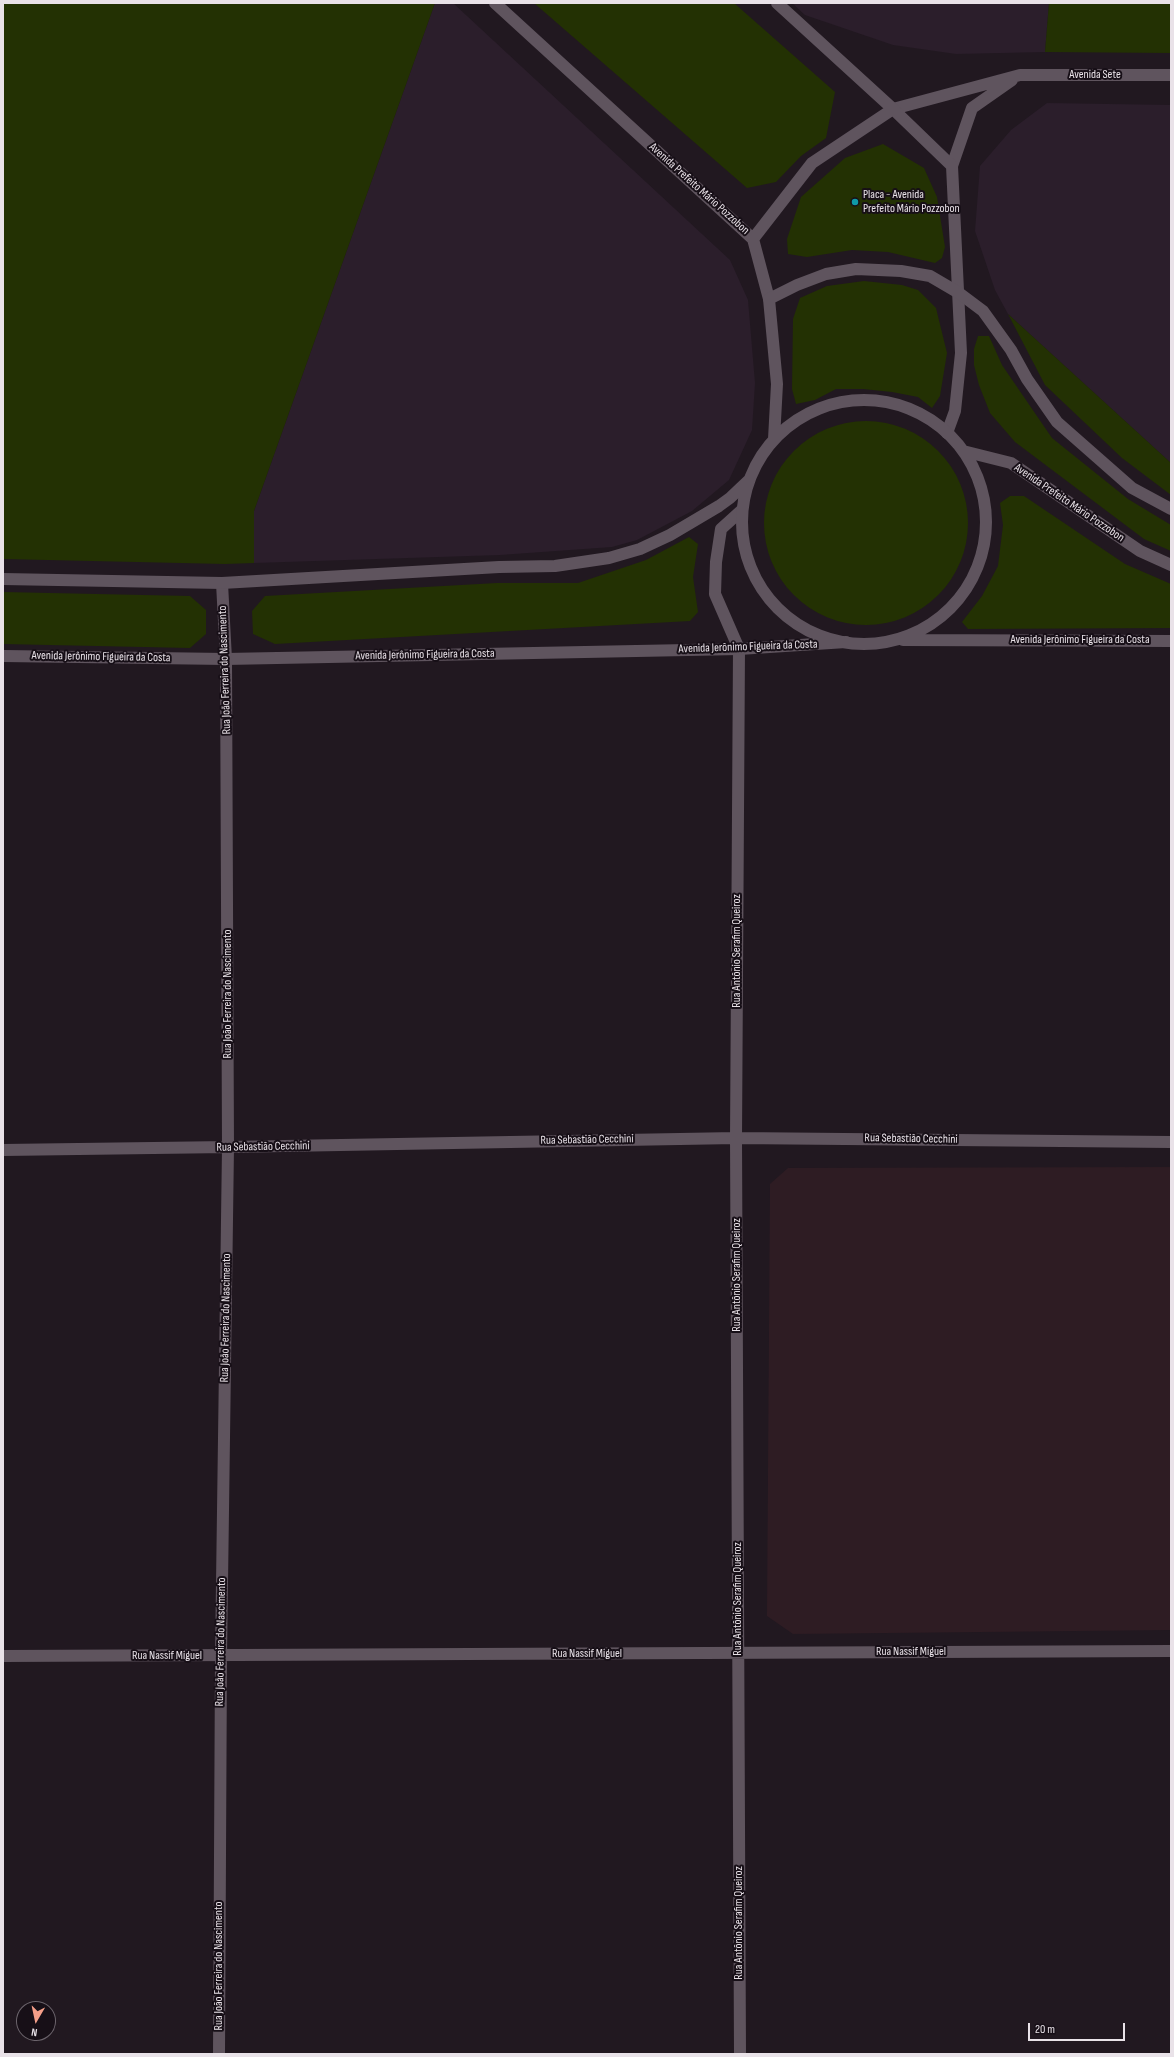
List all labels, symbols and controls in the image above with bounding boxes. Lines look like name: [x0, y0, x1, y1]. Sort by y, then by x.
street label: Avenida Sete: [1069, 68, 1121, 82]
street label: Avenida Prefeito Mário Pozzobon: [646, 140, 752, 238]
place label: Placa - Avenida Prefeito Mário Pozzobon: [863, 188, 960, 216]
marker: Placa - Avenida Prefeito Mário Pozzobon: [850, 197, 860, 207]
street label: Avenida Prefeito Mário Pozzobon: [1011, 461, 1127, 545]
street label: Rua João Ferreira do Nascimento: [216, 605, 234, 735]
street label: Avenida Jerônimo Figueira da Costa: [1010, 633, 1150, 647]
street label: Avenida Jerônimo Figueira da Costa: [678, 637, 818, 657]
street label: Avenida Jerônimo Figueira da Costa: [355, 647, 495, 663]
street label: Avenida Jerônimo Figueira da Costa: [31, 649, 171, 665]
street label: Rua Antônio Serafim Queiroz: [730, 894, 744, 1008]
street label: Rua João Ferreira do Nascimento: [221, 929, 235, 1059]
street label: Rua Sebastião Cecchini: [864, 1131, 958, 1147]
street label: Rua Sebastião Cecchini: [540, 1132, 634, 1148]
street label: Rua Sebastião Cecchini: [216, 1139, 310, 1155]
street label: Rua Antônio Serafim Queiroz: [730, 1218, 744, 1332]
street label: Rua João Ferreira do Nascimento: [218, 1253, 234, 1383]
street label: Rua Antônio Serafim Queiroz: [731, 1542, 745, 1656]
street label: Rua João Ferreira do Nascimento: [213, 1577, 229, 1707]
street label: Rua Nassif Miguel: [876, 1645, 946, 1659]
street label: Rua Nassif Miguel: [552, 1647, 622, 1661]
street label: Rua Nassif Miguel: [132, 1649, 202, 1663]
street label: Rua Antônio Serafim Queiroz: [732, 1866, 746, 1980]
street label: Rua João Ferreira do Nascimento: [212, 1901, 226, 2031]
north arrow: [16, 2001, 56, 2041]
scale bar: [1030, 2015, 1127, 2041]
text: 20 m: [1035, 2022, 1055, 2037]
text: N: [30, 2025, 38, 2039]

